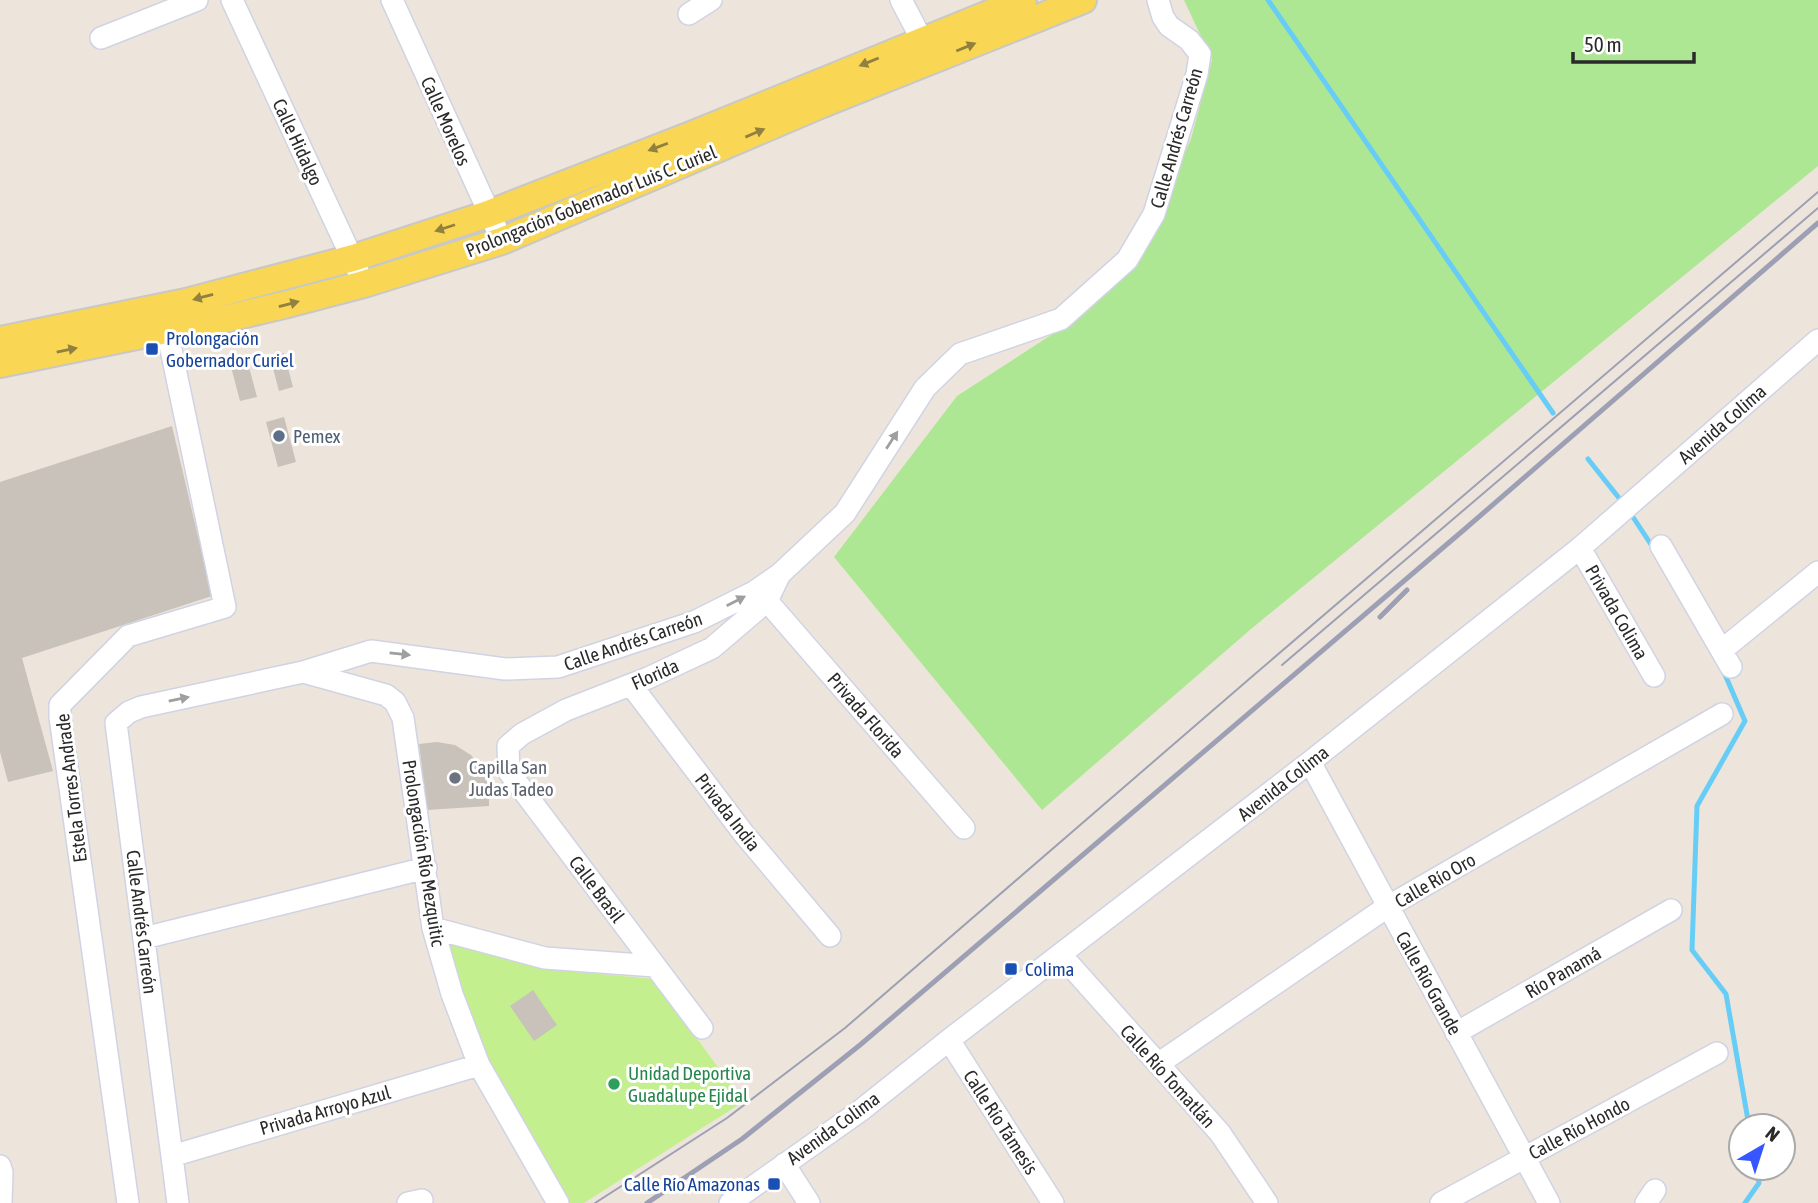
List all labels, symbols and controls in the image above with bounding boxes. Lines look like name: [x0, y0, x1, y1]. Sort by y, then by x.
scale bar: [1573, 21, 1694, 65]
text: 50 m: [1584, 32, 1622, 56]
one-way arrow: [955, 41, 976, 52]
one-way arrow: [858, 56, 879, 67]
street label: Calle Andrés Carreón: [1145, 65, 1207, 211]
street label: Calle Morelos: [417, 73, 475, 169]
street label: Calle Hidalgo: [268, 95, 328, 189]
one-way arrow: [745, 127, 765, 139]
street label: Prolongación Gobernador Luis C. Curiel: [463, 141, 719, 261]
one-way arrow: [647, 142, 668, 153]
one-way arrow: [435, 223, 456, 234]
one-way arrow: [192, 292, 214, 303]
one-way arrow: [279, 298, 301, 309]
place label: Prolongación Gobernador Curiel: [166, 327, 294, 371]
marker: Prolongación Gobernador Curiel: [144, 341, 160, 357]
one-way arrow: [56, 345, 78, 356]
street label: Avenida Colima: [1674, 380, 1770, 468]
place label: Pemex: [293, 425, 341, 447]
marker: Pemex: [271, 428, 287, 444]
one-way arrow: [886, 430, 899, 449]
street label: Privada Colima: [1581, 561, 1653, 663]
one-way arrow: [726, 595, 746, 606]
street label: Calle Andrés Carreón: [561, 607, 705, 675]
one-way arrow: [389, 649, 411, 660]
street label: Florida: [628, 654, 682, 694]
street label: Privada Florida: [823, 668, 909, 762]
one-way arrow: [168, 693, 190, 704]
street label: Estela Torres Andrade: [51, 712, 91, 864]
street label: Avenida Colima: [1233, 741, 1333, 825]
place label: Capilla San Judas Tadeo: [469, 756, 554, 800]
street label: Prolongación Río Mezquitic: [398, 758, 450, 949]
street label: Privada India: [691, 769, 765, 855]
marker: Capilla San Judas Tadeo: [447, 770, 463, 786]
street label: Calle Río Oro: [1391, 848, 1479, 912]
street label: Calle Andrés Carreón: [122, 849, 162, 995]
street label: Calle Brasil: [565, 851, 629, 927]
street label: Calle Río Grande: [1392, 927, 1466, 1039]
street label: Río Panamá: [1521, 942, 1605, 1002]
place label: Colima: [1025, 958, 1074, 980]
marker: Colima: [1003, 961, 1019, 977]
street label: Calle Río Tomatlán: [1116, 1020, 1220, 1132]
place label: Unidad Deportiva Guadalupe Ejidal: [628, 1062, 751, 1106]
street label: Calle Río Támesis: [959, 1066, 1043, 1178]
marker: Unidad Deportiva Guadalupe Ejidal: [606, 1076, 622, 1092]
street label: Privada Arroyo Azul: [257, 1081, 393, 1139]
street label: Avenida Colima: [782, 1087, 884, 1169]
street label: Calle Río Hondo: [1525, 1092, 1633, 1164]
north arrow: [1727, 1112, 1797, 1182]
text: N: [1761, 1122, 1784, 1146]
place label: Calle Río Amazonas: [624, 1173, 760, 1195]
marker: Calle Río Amazonas: [766, 1176, 782, 1192]

